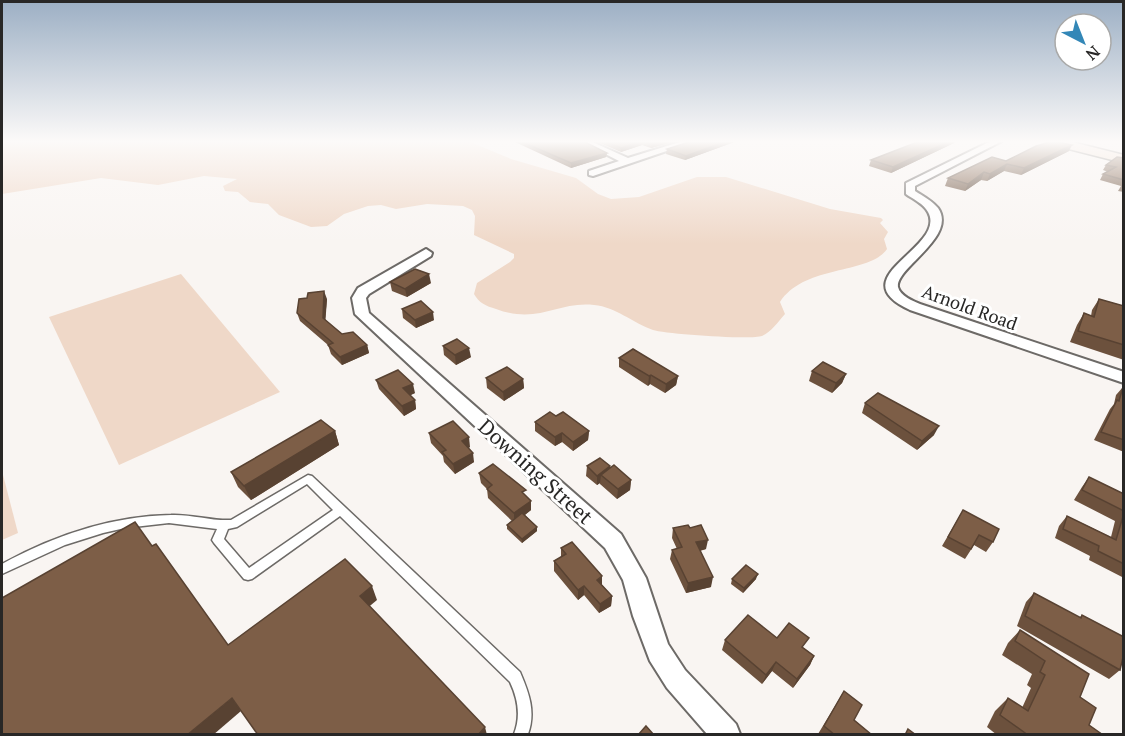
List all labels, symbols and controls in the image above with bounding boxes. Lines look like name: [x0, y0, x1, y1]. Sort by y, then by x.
north arrow: [1053, 12, 1113, 72]
text: N: [1081, 41, 1105, 65]
street label: Arnold Road: [919, 279, 1021, 335]
street label: Downing Street: [473, 412, 599, 530]

